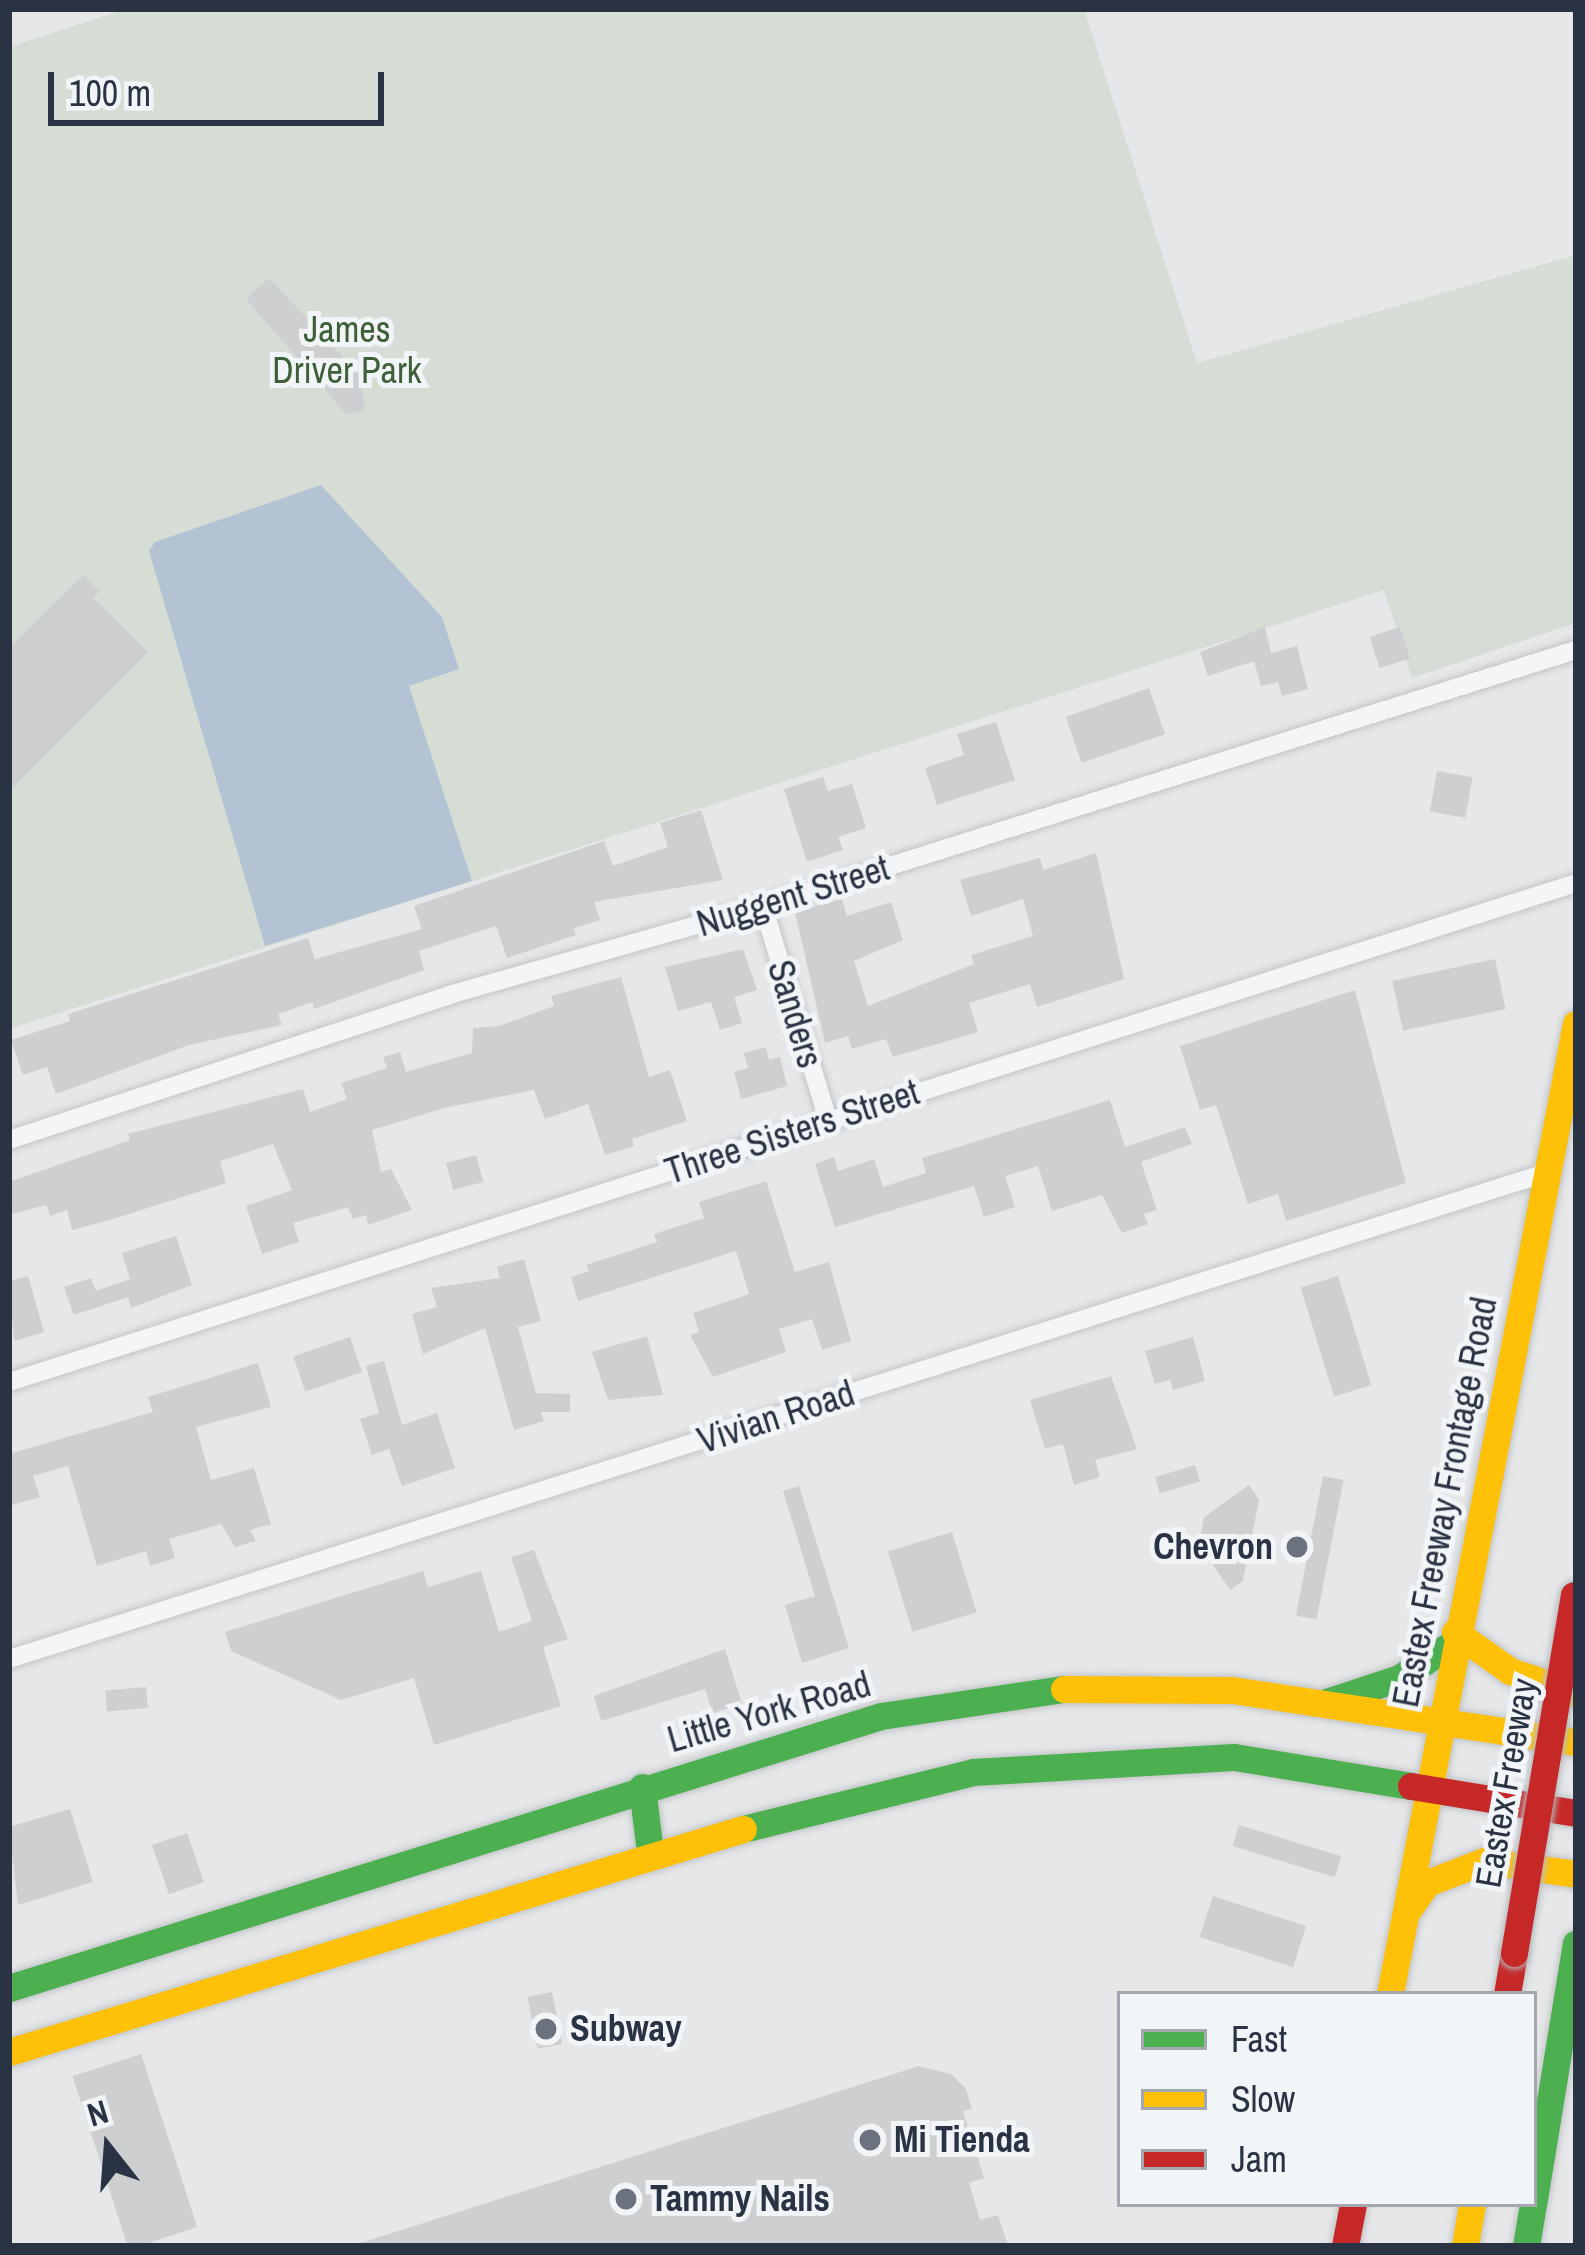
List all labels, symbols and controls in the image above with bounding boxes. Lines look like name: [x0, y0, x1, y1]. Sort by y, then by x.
scale bar: [54, 48, 390, 122]
text: 100 m: [69, 69, 151, 117]
park label: James Driver Park: [272, 307, 422, 392]
street label: Nuggent Street: [692, 846, 894, 946]
street label: Sanders: [758, 955, 832, 1073]
street label: Three Sisters Street: [660, 1071, 924, 1193]
street label: Eastex Freeway Frontage Road: [1384, 1293, 1506, 1711]
street label: Vivian Road: [692, 1371, 860, 1463]
place label: Chevron: [1153, 1525, 1273, 1569]
marker: Chevron: [1284, 1534, 1310, 1560]
street label: Little York Road: [662, 1662, 876, 1762]
street label: Eastex Freeway: [1466, 1675, 1546, 1891]
legend: [1117, 1991, 1537, 2207]
place label: Subway: [570, 2007, 682, 2051]
text: Fast: [1231, 2015, 1287, 2063]
marker: Subway: [533, 2016, 559, 2042]
text: Slow: [1231, 2075, 1295, 2123]
north arrow: [48, 2087, 168, 2207]
text: N: [82, 2089, 113, 2136]
place label: Mi Tienda: [894, 2118, 1030, 2162]
marker: Mi Tienda: [857, 2127, 883, 2153]
text: Jam: [1231, 2135, 1287, 2183]
place label: Tammy Nails: [650, 2177, 830, 2221]
marker: Tammy Nails: [613, 2186, 639, 2212]

